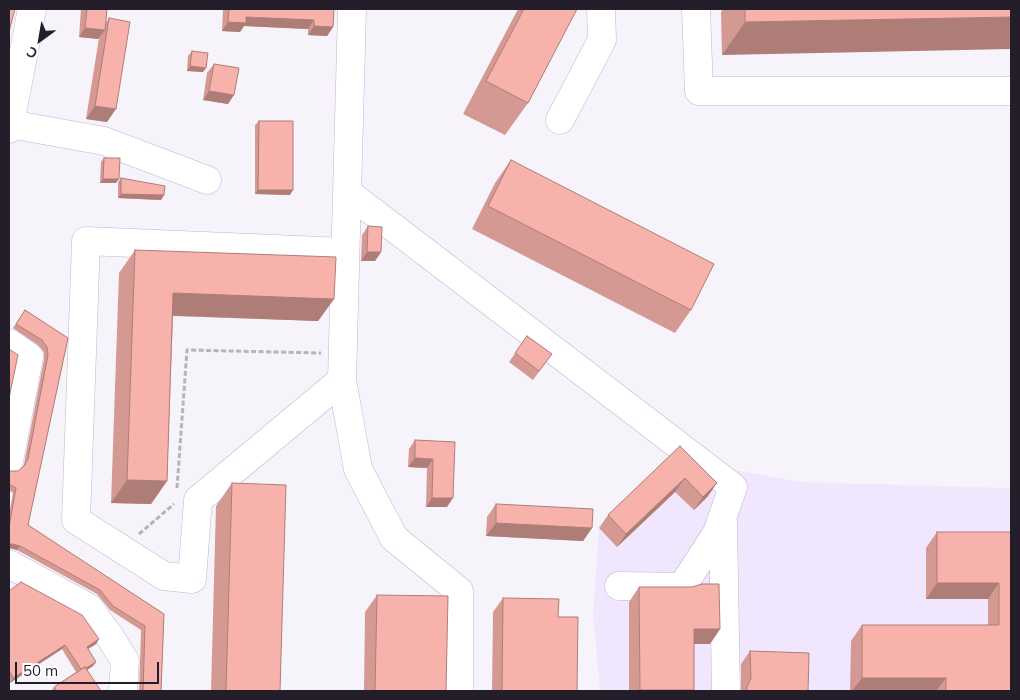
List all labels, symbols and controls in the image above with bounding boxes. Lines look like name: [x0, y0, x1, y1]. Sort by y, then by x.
north arrow: [15, 15, 65, 65]
text: С: [23, 43, 41, 63]
scale bar: [18, 652, 161, 684]
text: 50 m: [23, 661, 58, 680]

